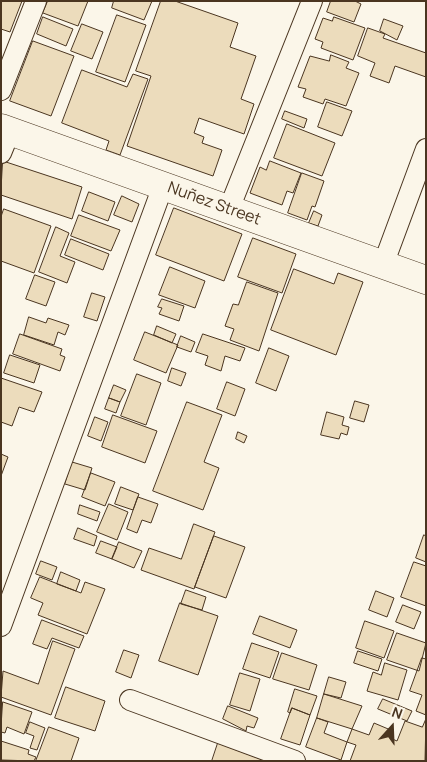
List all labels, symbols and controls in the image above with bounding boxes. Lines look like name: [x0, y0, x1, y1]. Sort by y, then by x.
street label: Nuñez Street: [165, 178, 263, 230]
north arrow: [367, 702, 417, 752]
text: N: [389, 702, 405, 723]

